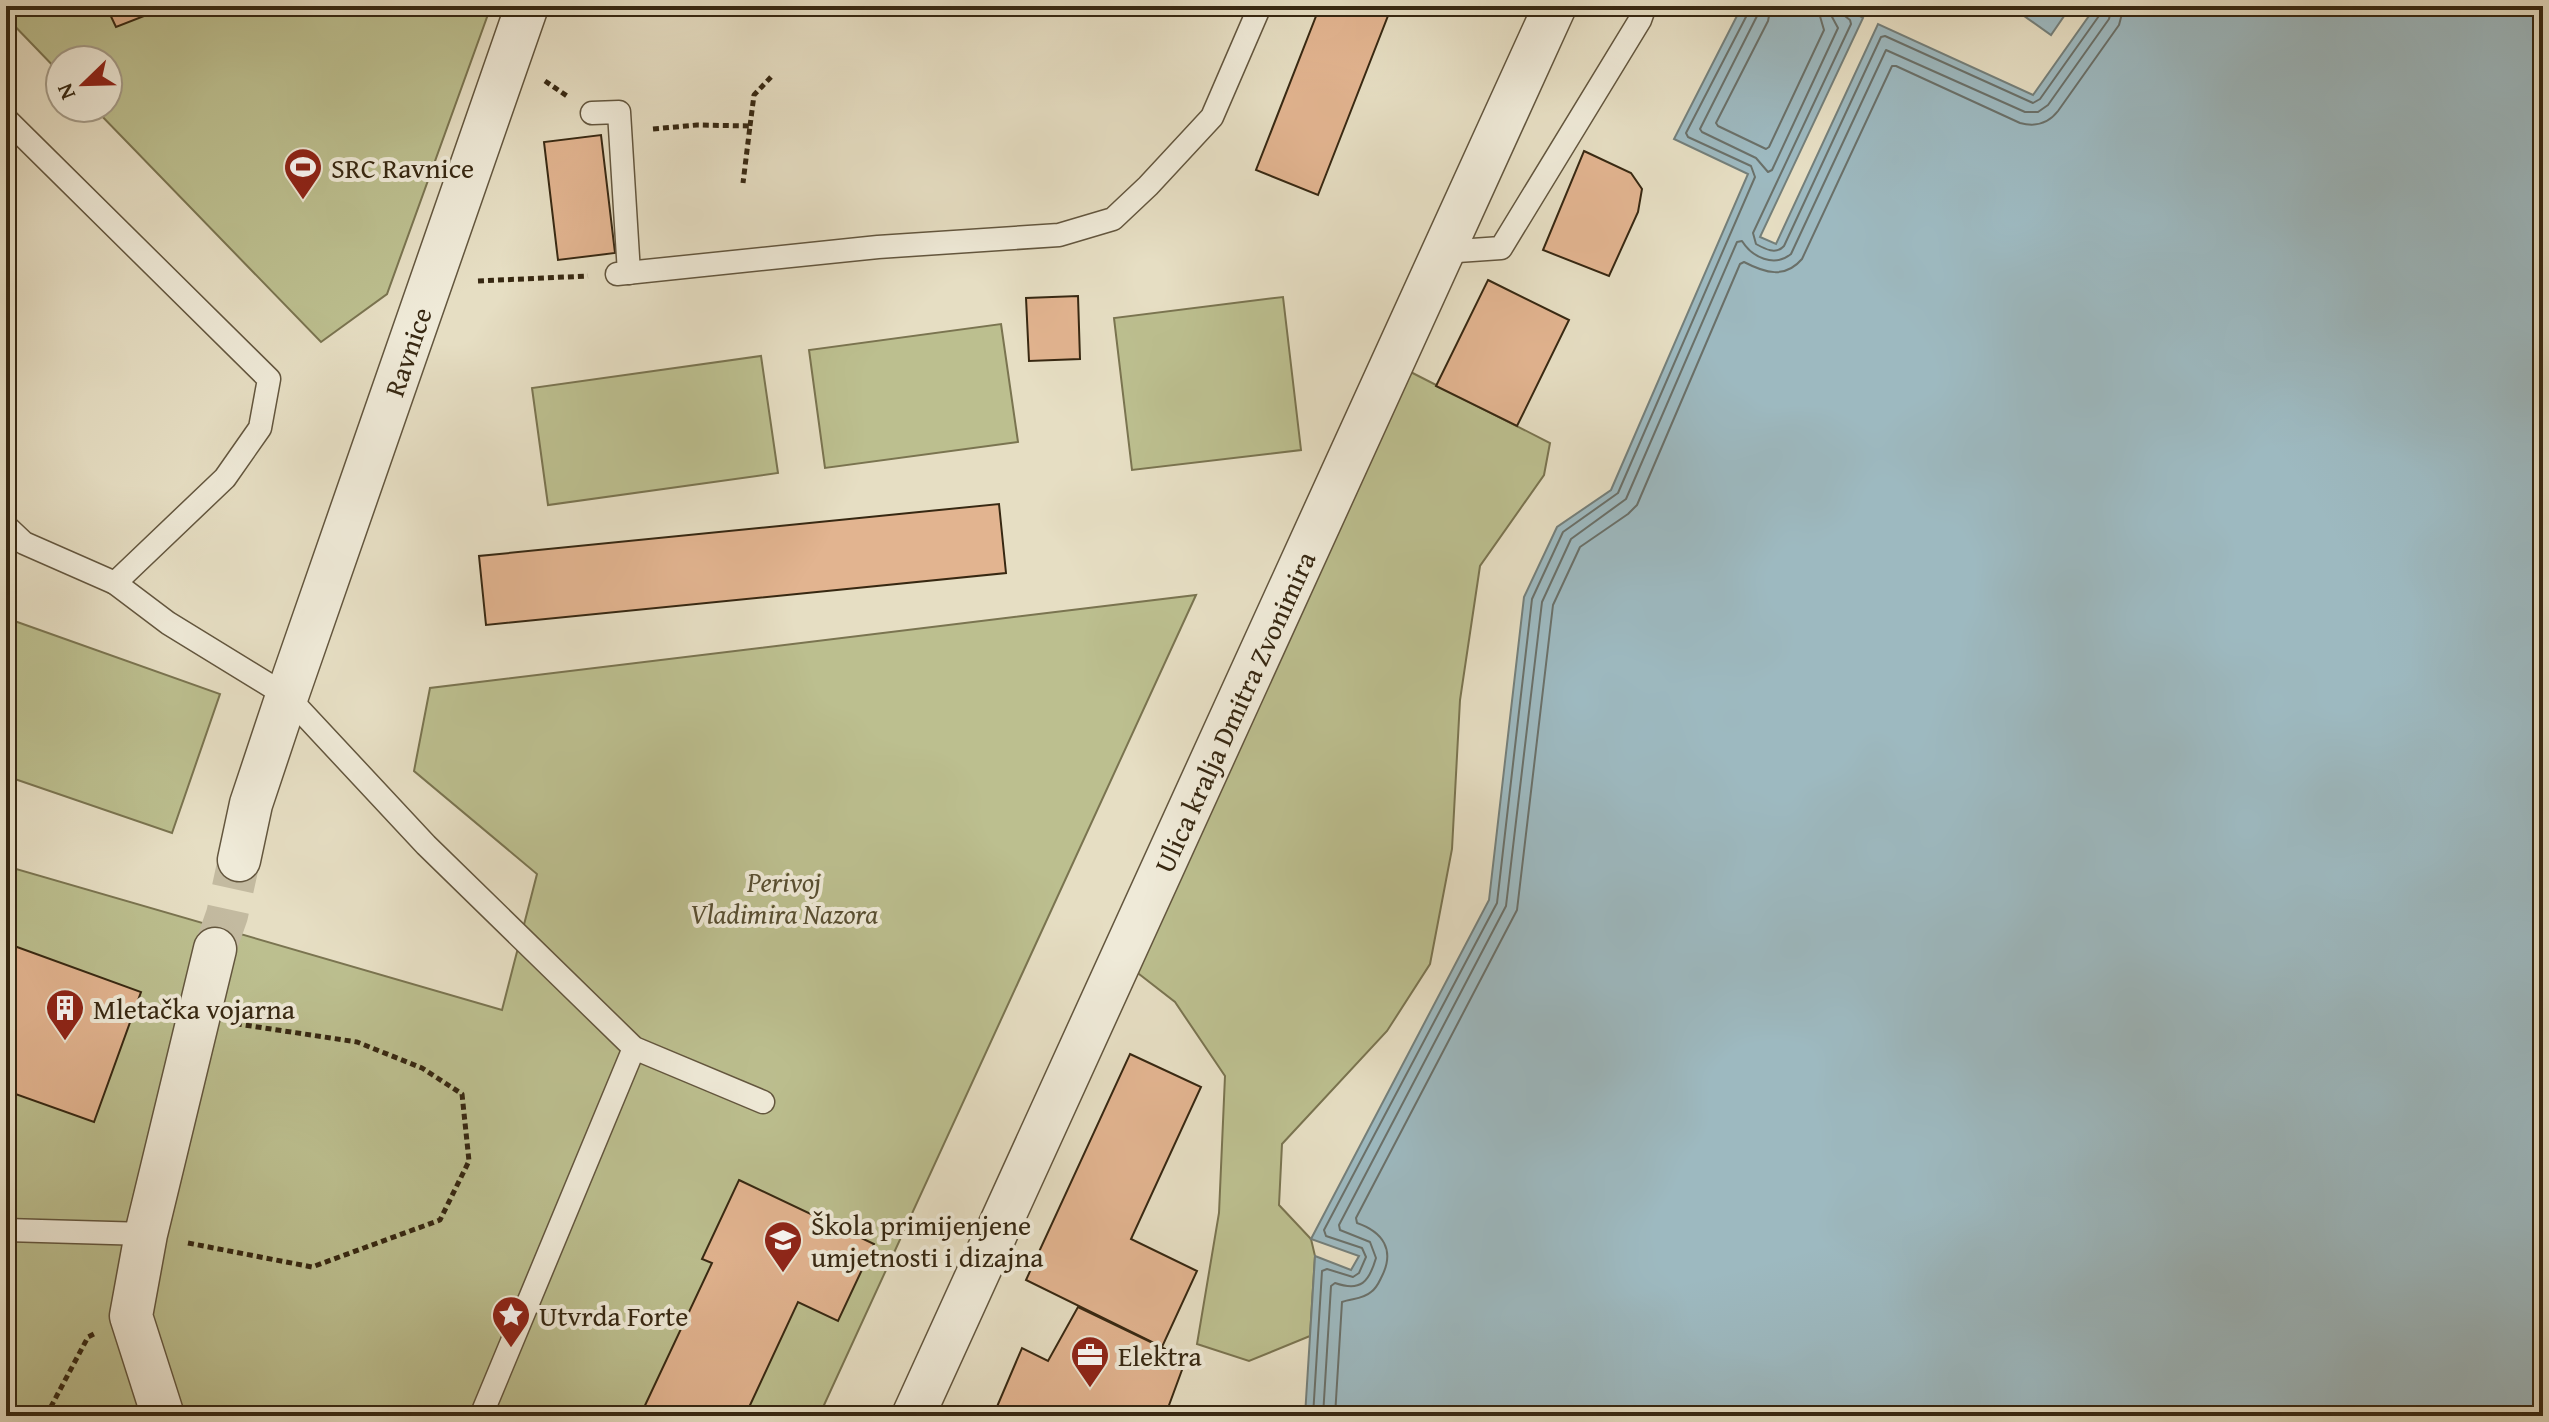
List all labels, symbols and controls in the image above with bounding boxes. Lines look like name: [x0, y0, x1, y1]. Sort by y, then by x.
north arrow: [44, 44, 124, 124]
text: N: [48, 79, 83, 105]
sports icon: SRC Ravnice: [282, 146, 324, 201]
place label: SRC Ravnice: [331, 147, 474, 188]
street label: Ravnice: [372, 301, 441, 402]
street label: Ulica kralja Dmitra Zvonimira: [1143, 543, 1325, 879]
park label: Perivoj Vladimira Nazora: [690, 861, 878, 934]
building icon: Mletačka vojarna: [44, 987, 86, 1042]
place label: Mletačka vojarna: [93, 988, 296, 1029]
place label: Škola primijenjene umjetnosti i dizajna: [811, 1204, 1044, 1277]
school or university icon: Škola primijenjene umjetnosti i dizajna: [762, 1219, 804, 1274]
place icon: Utvrda Forte: [490, 1294, 532, 1349]
place label: Utvrda Forte: [539, 1295, 688, 1336]
office icon: Elektra: [1069, 1334, 1111, 1389]
place label: Elektra: [1118, 1335, 1203, 1376]

